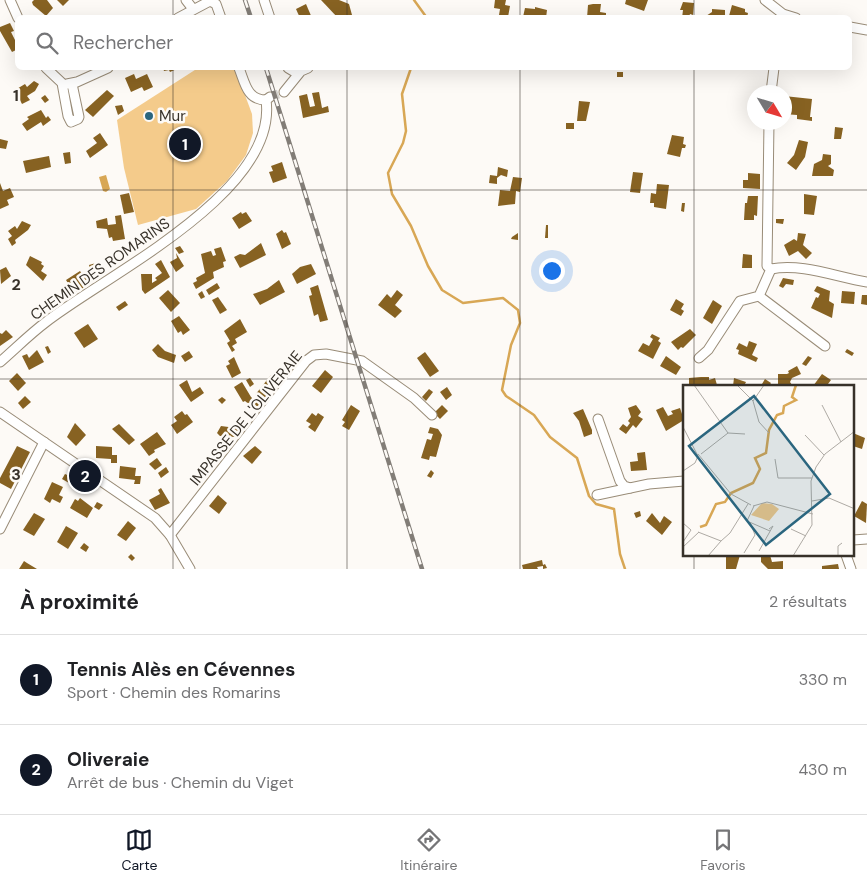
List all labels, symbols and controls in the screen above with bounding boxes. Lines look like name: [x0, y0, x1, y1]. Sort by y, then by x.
search box: [15, 15, 852, 70]
icon: search: [33, 29, 61, 57]
text: Rechercher: [73, 30, 173, 55]
text: 1: [13, 85, 19, 106]
north arrow: [747, 85, 792, 130]
place label: Mur: [159, 106, 186, 126]
marker: Mur: [143, 110, 155, 122]
pin: 1: [169, 125, 201, 163]
street label: CHEMIN DES ROMARINS: [26, 213, 174, 325]
your location: [539, 258, 565, 284]
text: 2: [11, 274, 21, 295]
street label: IMPASSE DE L'OLIVERAIE: [185, 346, 307, 490]
inset map: [683, 385, 854, 556]
pin: 2: [69, 457, 101, 495]
text: 3: [11, 464, 21, 485]
text: À proximité: [20, 588, 139, 616]
text: 2 résultats: [769, 591, 847, 612]
text: Tennis Alès en Cévennes: [67, 657, 295, 682]
text: 1: [33, 669, 39, 690]
text: 330 m: [799, 669, 847, 690]
text: Sport · Chemin des Romarins: [67, 682, 281, 703]
text: Oliveraie: [67, 747, 149, 772]
text: 2: [31, 759, 41, 780]
text: 430 m: [798, 759, 847, 780]
text: Arrêt de bus · Chemin du Viget: [67, 772, 294, 793]
tab: Carte: [121, 826, 157, 874]
tab: Itinéraire: [400, 826, 457, 874]
tab: Favoris: [700, 826, 746, 874]

